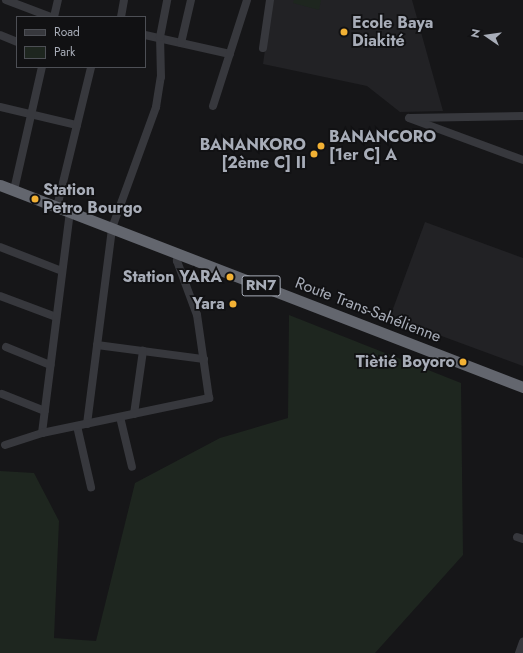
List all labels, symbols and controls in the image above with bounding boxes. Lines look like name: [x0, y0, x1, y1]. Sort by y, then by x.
place label: Ecole Baya Diakité: [352, 13, 433, 51]
legend: [16, 16, 146, 68]
north arrow: [467, 16, 507, 56]
text: Road: [54, 23, 80, 41]
marker: Ecole Baya Diakité: [339, 27, 349, 37]
text: N: [467, 27, 484, 39]
text: Park: [54, 43, 75, 61]
place label: BANANCORO [1er C] A: [329, 127, 436, 165]
place label: BANANKORO [2ème C] II: [200, 135, 306, 173]
marker: BANANCORO [1er C] A: [316, 141, 326, 151]
marker: BANANKORO [2ème C] II: [309, 149, 319, 159]
place label: Station Petro Bourgo: [43, 180, 142, 218]
marker: Station Petro Bourgo: [30, 194, 40, 204]
place label: Station YARA: [123, 267, 222, 287]
marker: Station YARA: [225, 272, 235, 282]
road number: RN7: [241, 273, 281, 299]
street label: Route Trans-Sahélienne: [292, 273, 444, 347]
place label: Yara: [192, 294, 225, 314]
marker: Yara: [228, 299, 238, 309]
place label: Tiètié Boyoro: [356, 352, 455, 372]
marker: Tiètié Boyoro: [458, 357, 468, 367]

